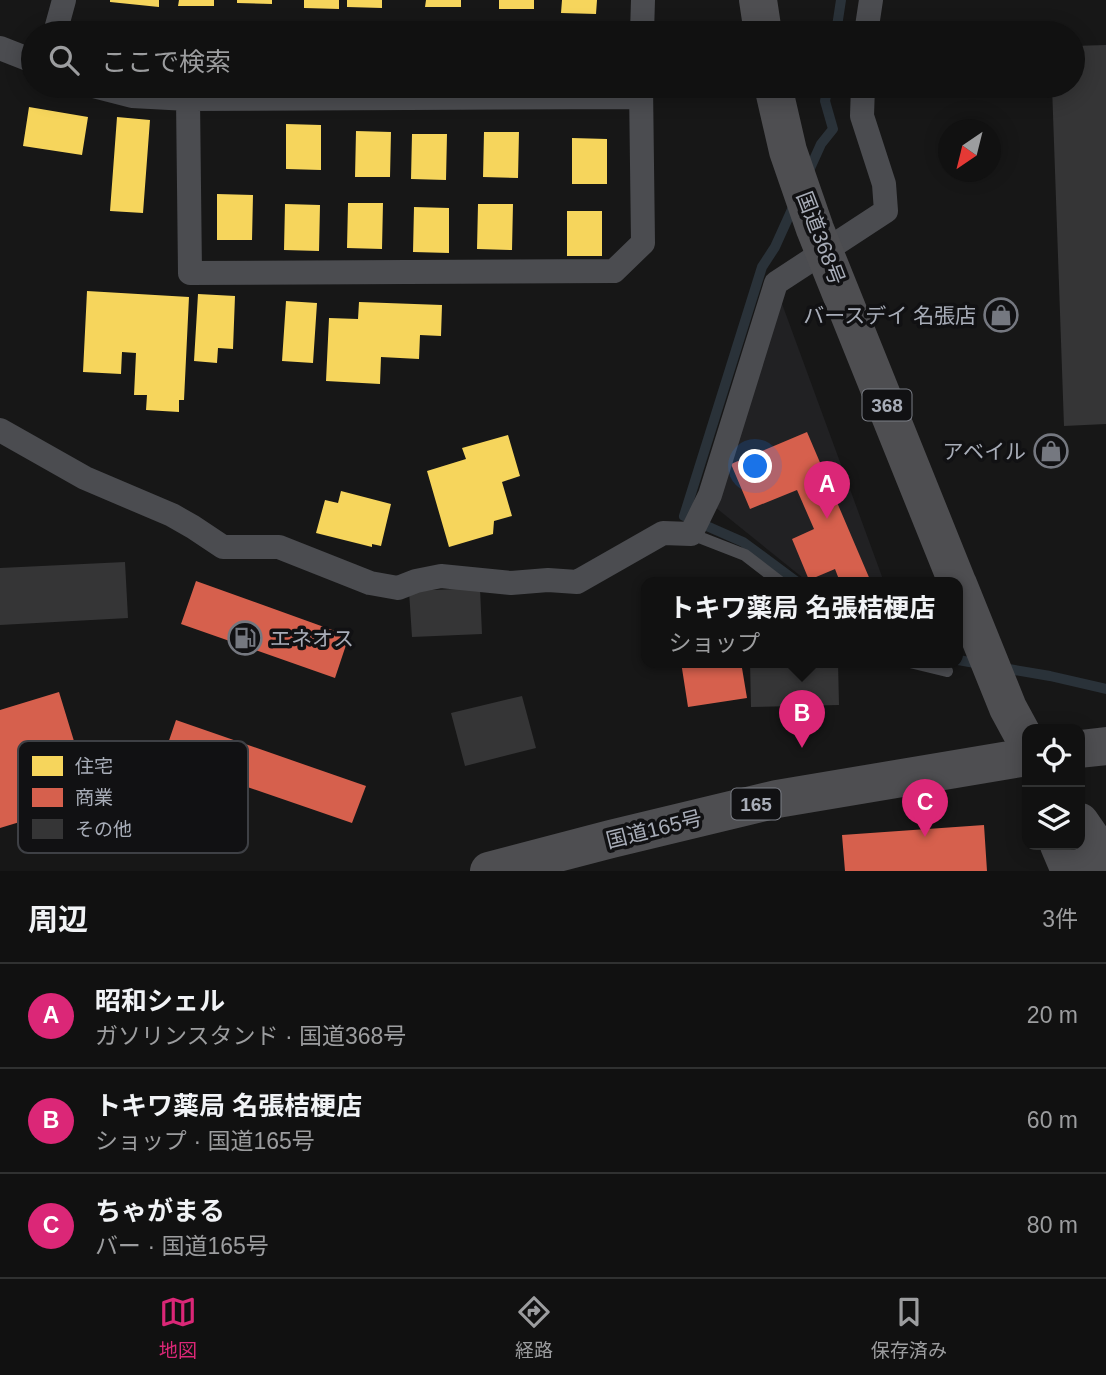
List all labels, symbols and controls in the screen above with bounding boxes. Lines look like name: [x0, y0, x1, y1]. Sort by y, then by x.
search box: [21, 21, 1085, 98]
icon: search: [45, 41, 83, 79]
text: ここで検索: [101, 47, 231, 77]
north arrow: [938, 119, 1001, 182]
street label: 国道368号: [793, 188, 849, 288]
shop icon: バースデイ 名張店: [982, 296, 1020, 334]
place label: バースデイ 名張店: [803, 304, 976, 327]
road number: 368: [862, 390, 912, 420]
shop icon: アベイル: [1032, 432, 1070, 470]
place label: アベイル: [942, 440, 1026, 463]
your location: [738, 449, 772, 483]
pin: A: [804, 461, 850, 519]
popup: [641, 577, 963, 668]
text: トキワ薬局 名張桔梗店: [668, 593, 936, 623]
fuel station icon: エネオス: [226, 619, 264, 657]
place label: エネオス: [270, 627, 354, 650]
text: ショップ: [668, 630, 760, 656]
pin: B: [779, 690, 825, 748]
map controls: [1022, 724, 1085, 850]
button: locate: [1022, 724, 1085, 787]
legend: [18, 741, 248, 853]
text: 住宅: [75, 756, 113, 777]
pin: C: [902, 779, 948, 837]
text: 商業: [75, 787, 113, 808]
button: layers: [1022, 787, 1085, 850]
road number: 165: [732, 789, 780, 820]
street label: 国道165号: [604, 806, 704, 852]
text: その他: [75, 819, 132, 840]
text: 周辺: [28, 903, 88, 936]
text: 3件: [1042, 906, 1078, 932]
text: 昭和シェル: [95, 986, 225, 1016]
text: A: [43, 1002, 59, 1028]
text: 20 m: [1027, 1002, 1078, 1028]
text: ガソリンスタンド · 国道368号: [95, 1023, 406, 1049]
text: トキワ薬局 名張桔梗店: [95, 1091, 362, 1121]
text: B: [43, 1107, 59, 1133]
text: 60 m: [1027, 1107, 1078, 1133]
text: ショップ · 国道165号: [95, 1128, 315, 1154]
text: ちゃがまる: [95, 1196, 225, 1226]
text: C: [43, 1212, 59, 1238]
text: 80 m: [1027, 1212, 1078, 1238]
text: バー · 国道165号: [95, 1233, 269, 1259]
tab: 地図: [159, 1293, 197, 1362]
tab: 経路: [515, 1293, 553, 1362]
tab: 保存済み: [871, 1293, 947, 1362]

